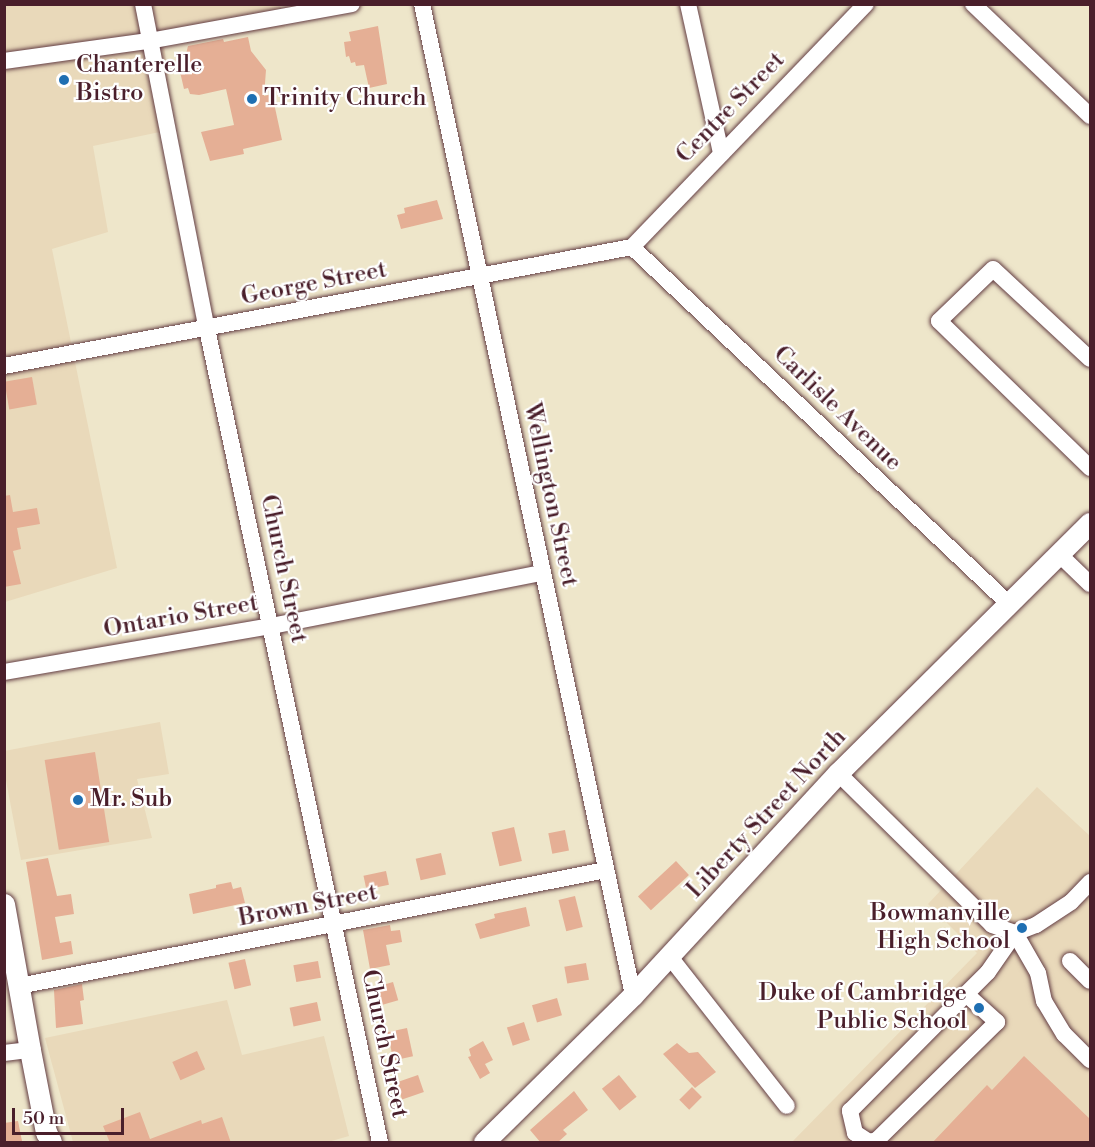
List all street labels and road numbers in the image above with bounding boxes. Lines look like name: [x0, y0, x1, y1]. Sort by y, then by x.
street label: Centre Street: [671, 46, 791, 170]
street label: George Street: [239, 256, 389, 312]
street label: Carlisle Avenue: [767, 340, 907, 478]
street label: Wellington Street: [516, 400, 584, 590]
street label: Church Street: [253, 492, 313, 646]
street label: Ontario Street: [101, 589, 261, 645]
street label: Liberty Street North: [681, 723, 853, 905]
street label: Brown Street: [236, 878, 380, 934]
street label: Church Street: [354, 967, 414, 1121]

